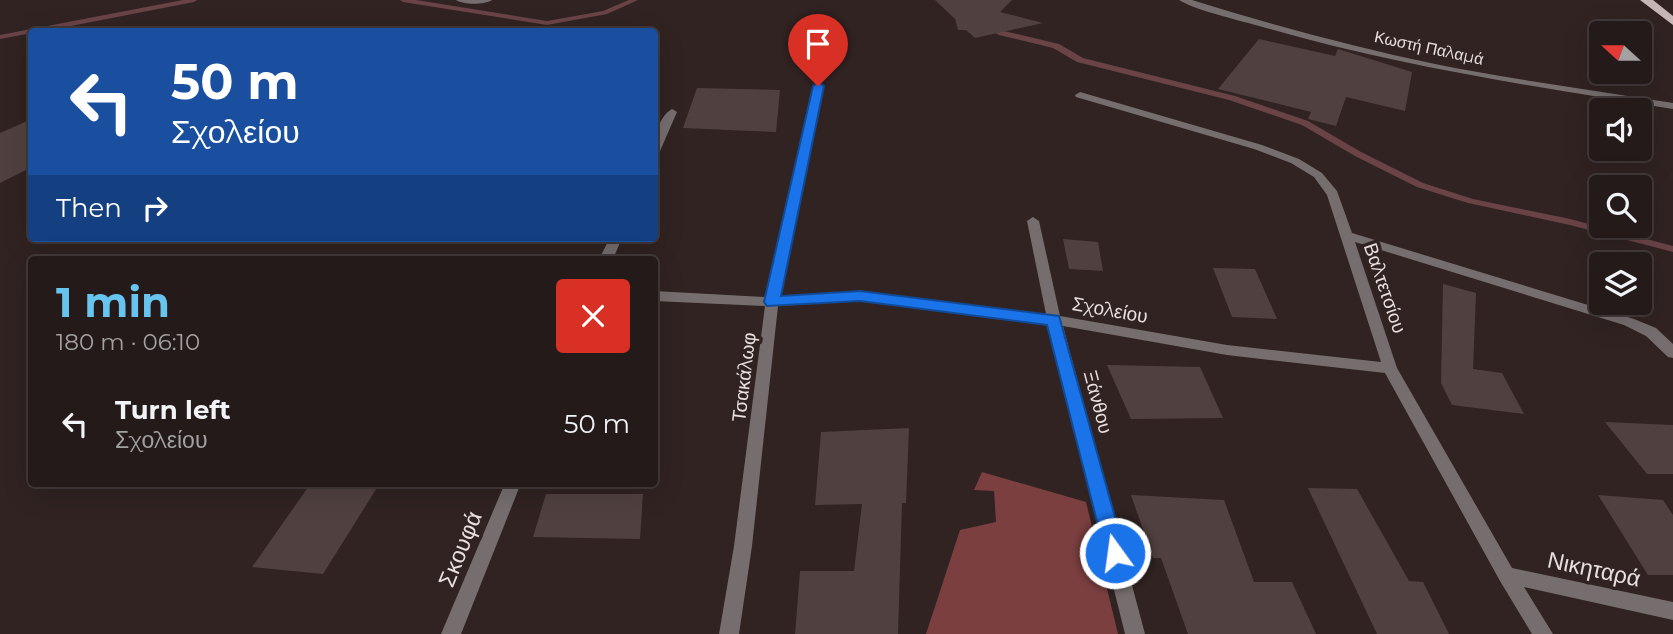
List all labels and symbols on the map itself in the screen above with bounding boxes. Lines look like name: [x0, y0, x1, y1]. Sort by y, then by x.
pin: [788, 14, 848, 86]
north arrow: [1589, 21, 1652, 84]
street label: Κωστή Παλαμά: [1373, 27, 1485, 69]
street label: Βαλτετσίου: [1359, 240, 1411, 336]
street label: Σχολείου: [1070, 292, 1150, 328]
street label: Τσακάλωφ: [727, 331, 761, 423]
street label: Ξάνθου: [1079, 368, 1117, 436]
street label: Σκουφά: [432, 507, 488, 591]
position arrow: [1078, 516, 1152, 590]
street label: Νικηταρά: [1545, 545, 1643, 593]

